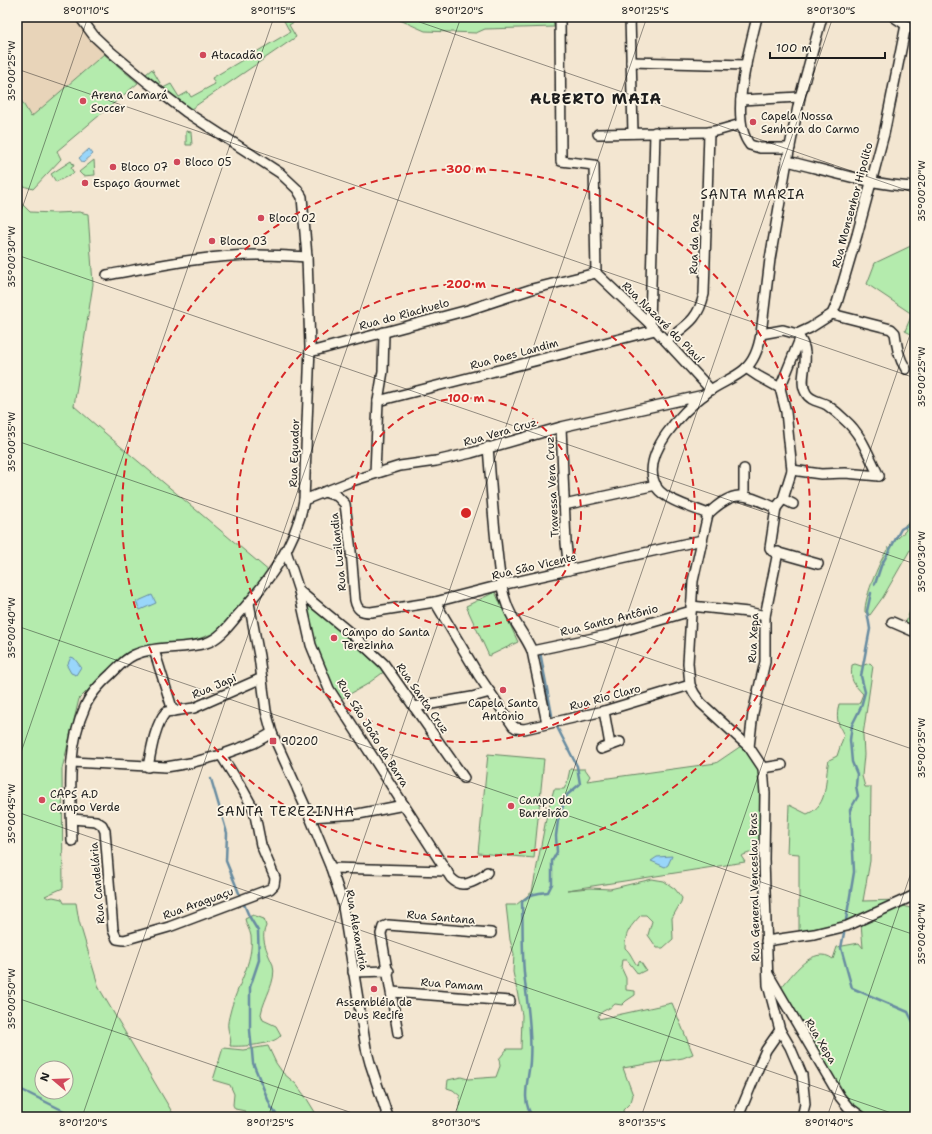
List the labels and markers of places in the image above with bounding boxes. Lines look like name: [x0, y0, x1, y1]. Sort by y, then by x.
place label: Atacadão: [211, 48, 263, 63]
marker: Atacadão: [198, 50, 208, 60]
place label: Arena Camará Soccer: [91, 88, 168, 116]
marker: Arena Camará Soccer: [78, 96, 88, 106]
place label: Capela Nossa Senhora do Carmo: [761, 109, 860, 137]
marker: Capela Nossa Senhora do Carmo: [748, 117, 758, 127]
place label: Bloco 05: [185, 155, 232, 170]
marker: Bloco 05: [172, 157, 182, 167]
place label: Bloco 07: [121, 160, 168, 175]
marker: Bloco 07: [108, 162, 118, 172]
place label: Espaço Gourmet: [93, 176, 180, 191]
marker: Espaço Gourmet: [80, 178, 90, 188]
place label: Bloco 02: [269, 211, 316, 226]
marker: Bloco 02: [256, 213, 266, 223]
place label: Bloco 03: [220, 234, 267, 249]
marker: Bloco 03: [207, 236, 217, 246]
centre of rings: [459, 506, 473, 520]
place label: Campo do Santa Terezinha: [342, 625, 430, 653]
marker: Campo do Santa Terezinha: [329, 633, 339, 643]
marker: Capela Santo Antônio: [498, 685, 508, 695]
place label: Capela Santo Antônio: [468, 696, 538, 724]
place label: 90200: [281, 734, 318, 749]
marker: 90200: [268, 736, 278, 746]
place label: CAPS A.D Campo Verde: [50, 787, 120, 815]
place label: Campo do Barreirão: [519, 793, 572, 821]
marker: CAPS A.D Campo Verde: [37, 795, 47, 805]
marker: Campo do Barreirão: [506, 801, 516, 811]
marker: Assembléia de Deus Recife: [369, 984, 379, 994]
place label: Assembléia de Deus Recife: [336, 995, 412, 1023]

